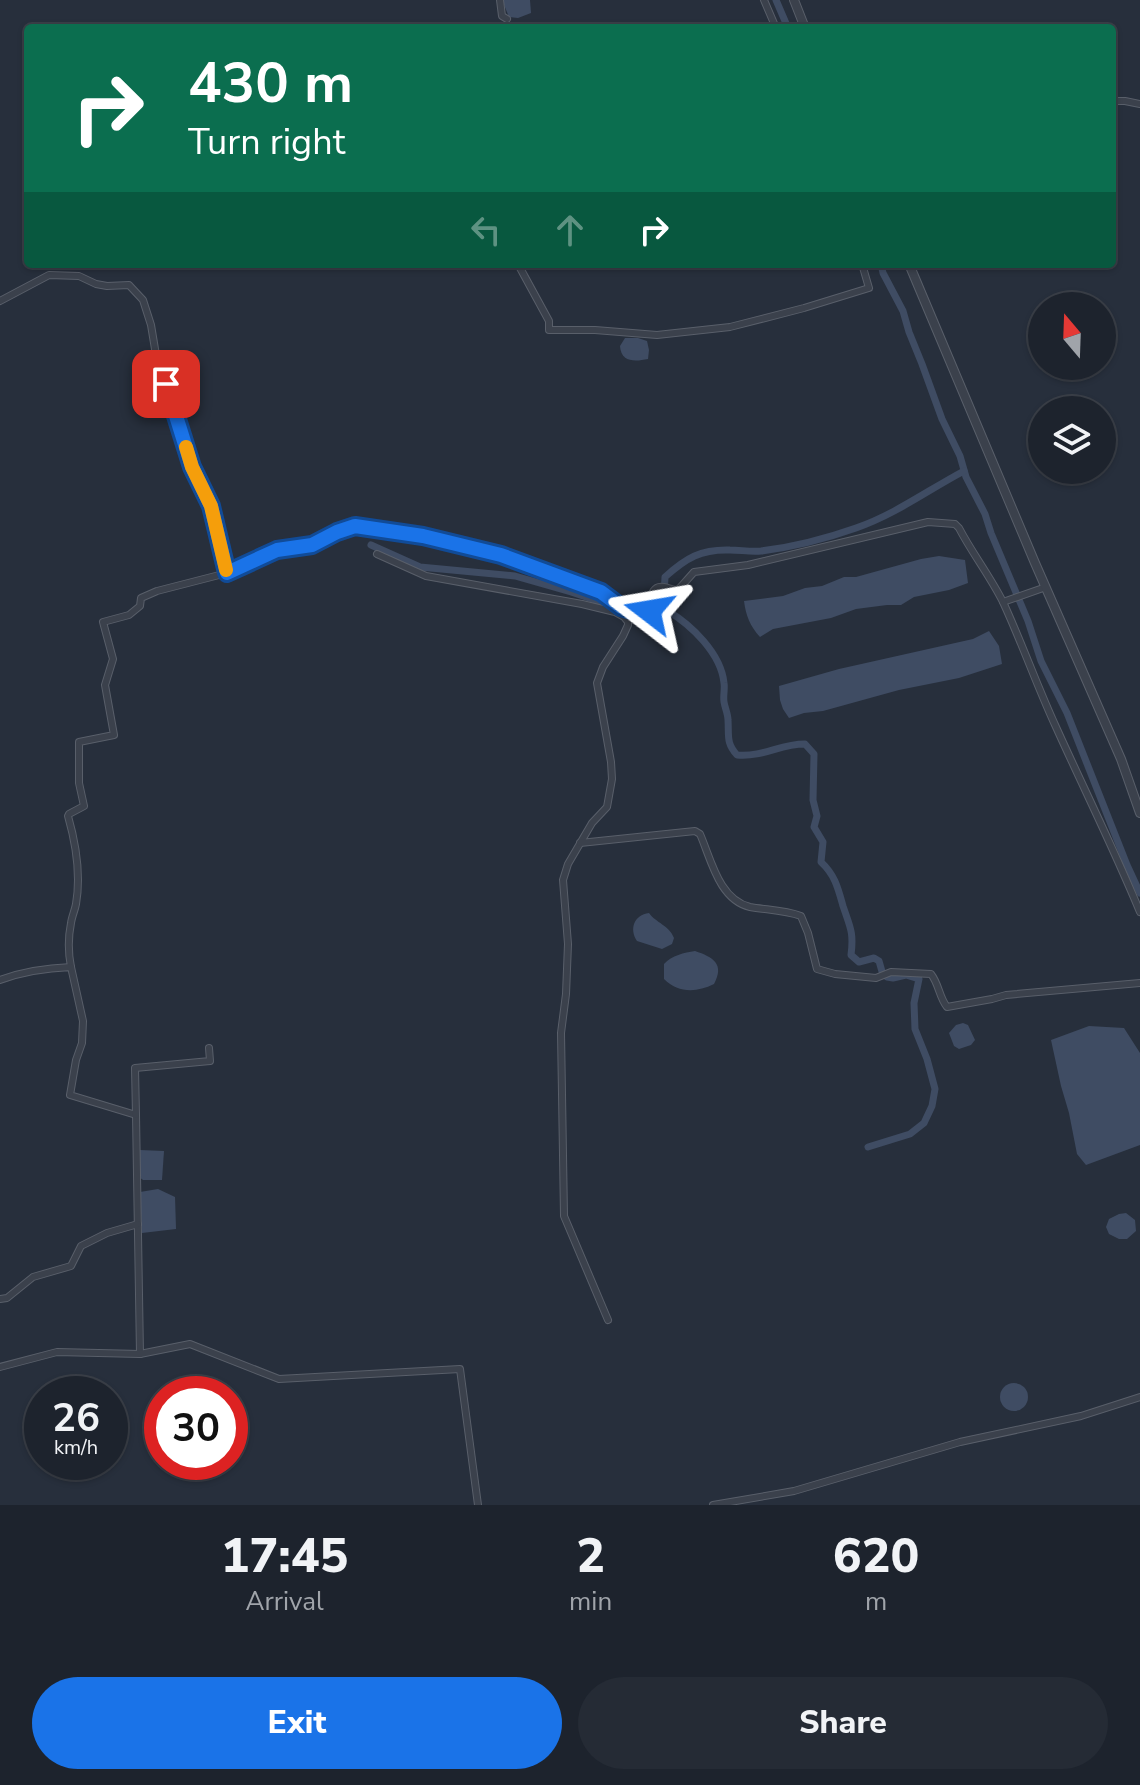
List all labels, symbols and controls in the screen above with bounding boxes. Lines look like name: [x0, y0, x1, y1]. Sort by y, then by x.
text: 430 m: [188, 45, 353, 122]
icon: right: [56, 56, 160, 160]
text: Turn right: [188, 118, 345, 167]
icon: left: [464, 208, 508, 252]
icon: ahead: [548, 208, 592, 252]
icon: right: [632, 208, 676, 252]
north arrow: [1028, 292, 1116, 380]
map controls: [1028, 292, 1116, 484]
pin: [132, 350, 200, 418]
icon: arrive: [144, 362, 188, 406]
button: layers: [1028, 396, 1116, 484]
position arrow: [607, 569, 691, 653]
speed limit sign: 30: [144, 1376, 248, 1480]
text: 26: [52, 1391, 100, 1445]
text: km/h: [54, 1434, 98, 1461]
text: 17:45: [221, 1523, 348, 1589]
text: 2: [576, 1523, 605, 1589]
text: 620: [833, 1523, 919, 1589]
text: Arrival: [245, 1584, 324, 1619]
text: min: [569, 1584, 612, 1619]
text: m: [865, 1584, 887, 1619]
button: Exit: [32, 1677, 562, 1769]
button: Share: [578, 1677, 1108, 1769]

